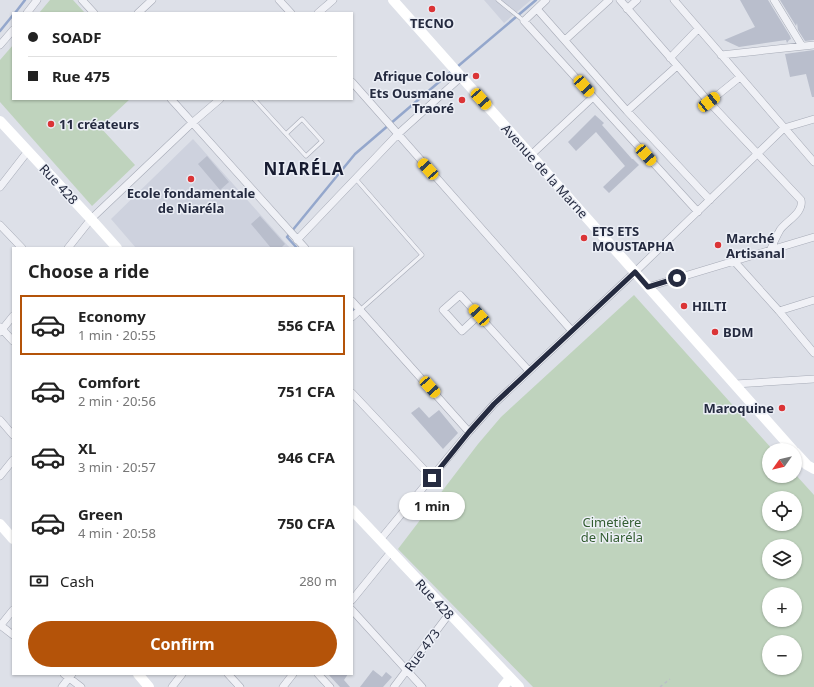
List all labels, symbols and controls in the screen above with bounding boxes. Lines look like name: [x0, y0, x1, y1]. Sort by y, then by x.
marker: TECNO: [427, 4, 437, 14]
place label: TECNO: [410, 14, 454, 32]
text: SOADF: [52, 27, 101, 47]
text: Rue 475: [52, 66, 110, 86]
place label: Afrique Colour: [374, 67, 468, 85]
marker: Afrique Colour: [471, 71, 481, 81]
car: [572, 73, 596, 99]
place label: Ets Ousmane Traoré: [369, 84, 454, 117]
car: [469, 86, 493, 112]
car: [696, 90, 722, 114]
marker: Ets Ousmane Traoré: [457, 95, 467, 105]
place label: 11 créateurs: [59, 115, 139, 133]
marker: 11 créateurs: [46, 119, 56, 129]
street label: Avenue de la Marne: [498, 120, 592, 222]
car: [634, 142, 658, 168]
car: [416, 156, 440, 182]
district label: NIARÉLA: [263, 157, 345, 180]
street label: Rue 428: [36, 160, 82, 208]
marker: Ecole fondamentale de Niaréla: [186, 174, 196, 184]
place label: Ecole fondamentale de Niaréla: [127, 184, 256, 217]
place label: ETS ETS MOUSTAPHA: [592, 222, 674, 255]
place label: Marché Artisanal: [726, 229, 785, 262]
marker: ETS ETS MOUSTAPHA: [579, 233, 589, 243]
marker: Marché Artisanal: [713, 240, 723, 250]
text: Choose a ride: [28, 259, 149, 283]
route start: [668, 269, 686, 287]
place label: HILTI: [692, 297, 727, 315]
marker: HILTI: [679, 301, 689, 311]
car: [467, 302, 491, 328]
text: Economy: [78, 306, 146, 326]
icon: car: [30, 307, 66, 343]
text: 556 CFA: [277, 315, 335, 335]
place label: BDM: [723, 323, 753, 341]
text: 1 min · 20:55: [78, 326, 156, 344]
marker: BDM: [710, 327, 720, 337]
text: Comfort: [78, 372, 140, 392]
icon: car: [30, 373, 66, 409]
car: [418, 374, 442, 400]
text: 751 CFA: [277, 381, 335, 401]
text: 2 min · 20:56: [78, 392, 156, 410]
place label: Maroquine: [704, 399, 774, 417]
marker: Maroquine: [777, 403, 787, 413]
text: XL: [78, 438, 96, 458]
icon: car: [30, 439, 66, 475]
north arrow: [762, 443, 802, 483]
map controls: [762, 443, 802, 675]
text: 946 CFA: [277, 447, 335, 467]
text: 3 min · 20:57: [78, 458, 156, 476]
route end: [423, 469, 441, 487]
button: locate: [762, 491, 802, 531]
callout: 1 min: [399, 492, 465, 520]
text: 1 min: [414, 497, 450, 515]
text: Green: [78, 504, 123, 524]
icon: car: [30, 505, 66, 541]
text: 750 CFA: [277, 513, 335, 533]
park label: Cimetière de Niaréla: [581, 513, 643, 546]
text: 4 min · 20:58: [78, 524, 156, 542]
button: layers: [762, 539, 802, 579]
icon: cash: [28, 570, 50, 592]
text: Cash: [60, 571, 94, 591]
text: 280 m: [299, 572, 337, 590]
street label: Rue 428: [412, 575, 458, 623]
button: +: [762, 587, 802, 627]
button: Confirm: [28, 621, 337, 667]
street label: Rue 473: [400, 625, 444, 675]
button: −: [762, 635, 802, 675]

